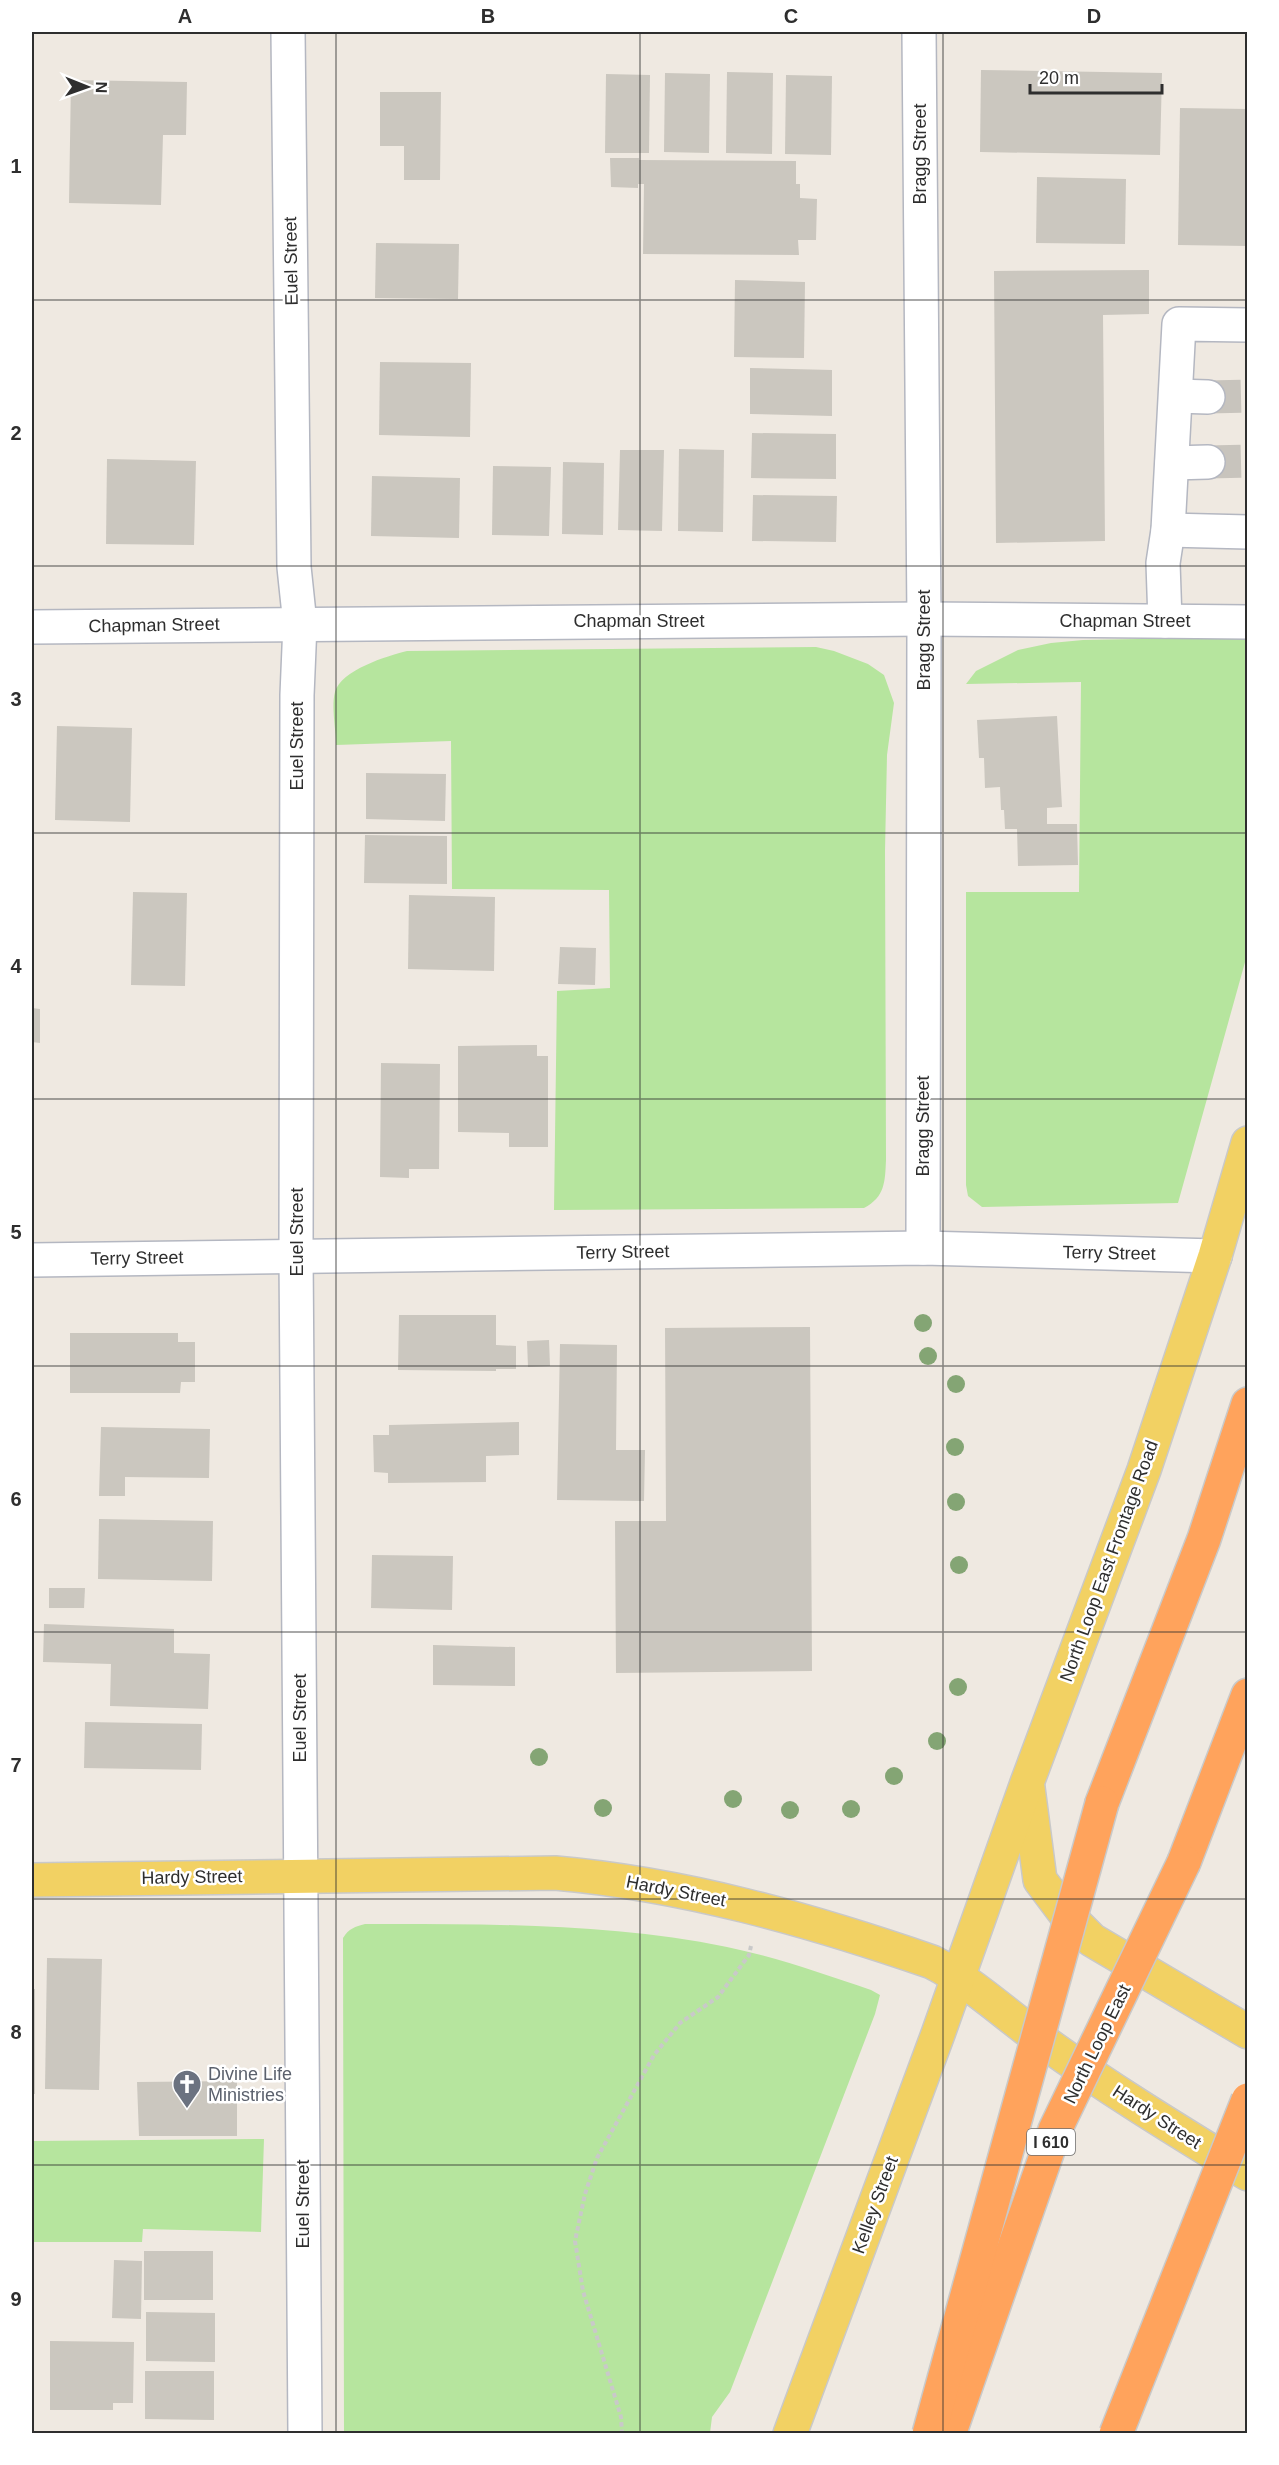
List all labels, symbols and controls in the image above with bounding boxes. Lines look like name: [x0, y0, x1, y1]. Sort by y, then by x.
text: A: [178, 5, 192, 27]
text: B: [481, 5, 495, 27]
text: C: [784, 5, 798, 27]
text: D: [1087, 5, 1101, 27]
north arrow: [57, 57, 117, 117]
scale bar: [1030, 57, 1162, 95]
text: 20 m: [1039, 68, 1079, 88]
text: N: [93, 81, 110, 93]
street label: Bragg Street: [910, 103, 930, 205]
text: 1: [10, 155, 22, 177]
street label: Euel Street: [280, 216, 302, 306]
text: 2: [10, 422, 22, 444]
street label: Bragg Street: [914, 589, 934, 691]
street label: Chapman Street: [573, 611, 705, 631]
street label: Chapman Street: [1059, 611, 1191, 631]
street label: Chapman Street: [88, 614, 220, 636]
text: 3: [10, 688, 22, 710]
street label: Euel Street: [287, 701, 307, 791]
text: 4: [10, 955, 22, 977]
street label: Bragg Street: [913, 1075, 933, 1177]
street label: Euel Street: [287, 1187, 307, 1277]
text: 5: [10, 1221, 22, 1243]
street label: Terry Street: [576, 1241, 670, 1263]
street label: Terry Street: [1062, 1242, 1156, 1264]
street label: Terry Street: [90, 1247, 184, 1269]
street label: North Loop East Frontage Road: [1056, 1438, 1162, 1684]
text: 6: [10, 1488, 22, 1510]
street label: Euel Street: [290, 1673, 310, 1763]
text: 7: [10, 1754, 22, 1776]
street label: Hardy Street: [141, 1866, 243, 1888]
street label: Hardy Street: [624, 1872, 728, 1910]
street label: North Loop East: [1060, 1981, 1134, 2107]
text: 8: [10, 2021, 22, 2043]
place label: Divine Life Ministries: [208, 2064, 292, 2105]
church icon: Divine Life Ministries: [171, 2068, 203, 2110]
street label: Hardy Street: [1109, 2081, 1205, 2153]
road number: I 610: [1027, 2129, 1075, 2155]
street label: Kelley Street: [848, 2154, 902, 2256]
street label: Euel Street: [293, 2159, 313, 2249]
text: 9: [10, 2288, 22, 2310]

